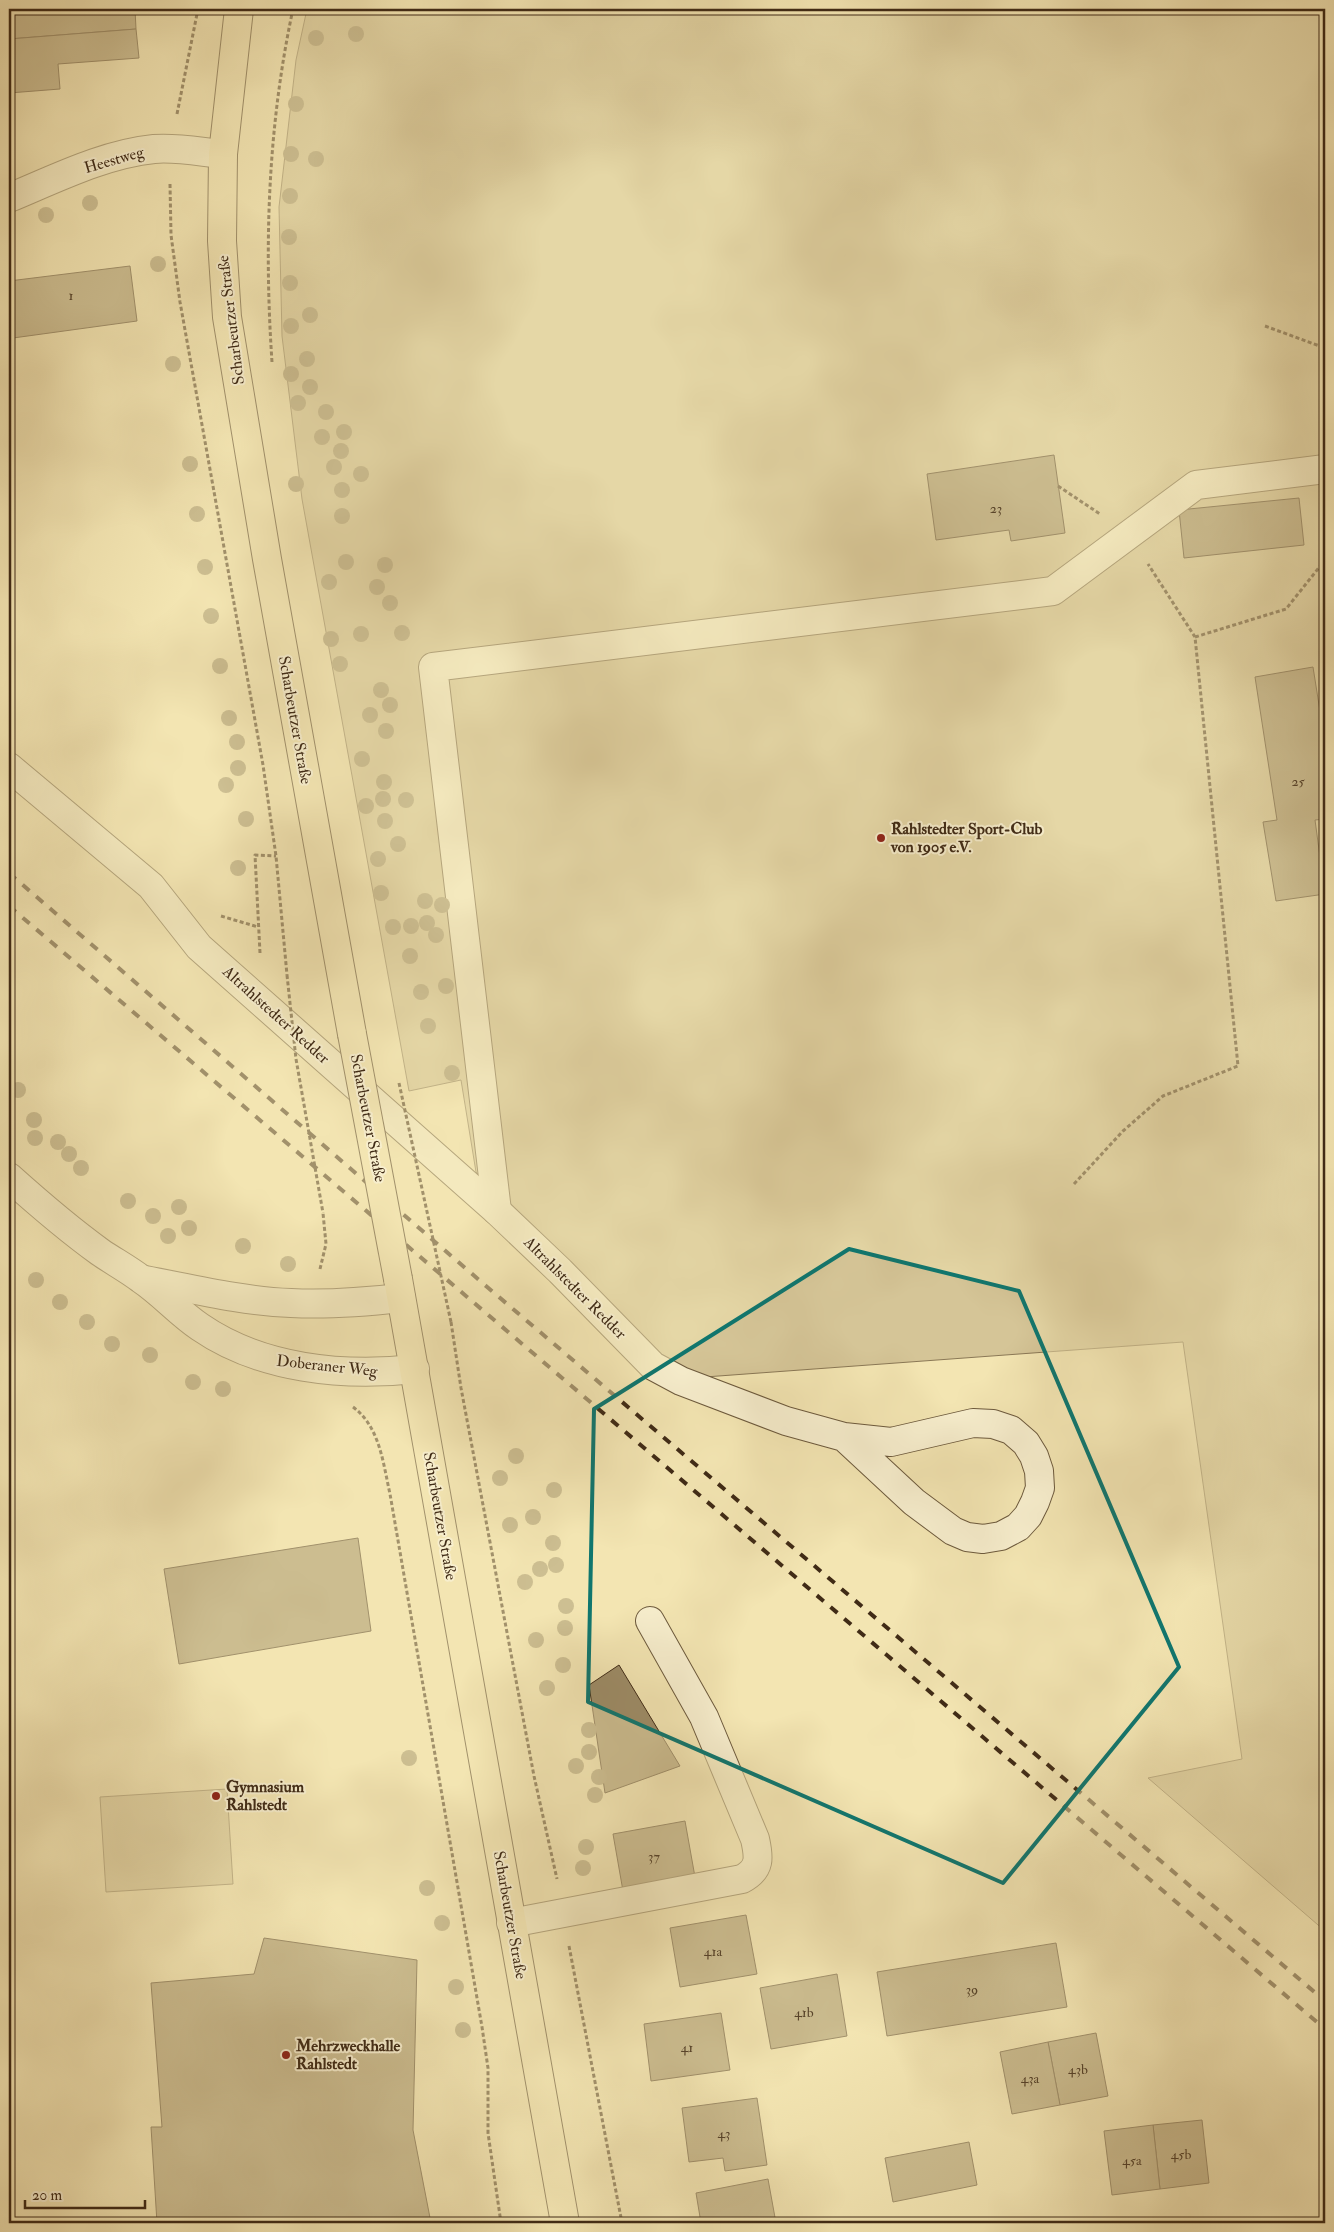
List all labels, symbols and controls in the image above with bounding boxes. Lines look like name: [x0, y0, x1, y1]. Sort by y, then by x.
street label: Heestweg: [82, 142, 147, 178]
street label: Scharbeutzer Straße: [213, 254, 249, 386]
house number: 1: [69, 287, 74, 304]
house number: 23: [990, 500, 1002, 517]
street label: Scharbeutzer Straße: [274, 654, 316, 786]
house number: 25: [1291, 773, 1305, 790]
place label: Rahlstedter Sport-Club von 1905 e.V.: [890, 819, 1042, 857]
marker: Rahlstedter Sport-Club von 1905 e.V.: [875, 832, 887, 844]
street label: Altrahlstedter Redder: [218, 961, 334, 1068]
street label: Scharbeutzer Straße: [346, 1052, 390, 1184]
street label: Altrahlstedter Redder: [519, 1232, 631, 1344]
street label: Doberaner Weg: [275, 1351, 380, 1381]
street label: Scharbeutzer Straße: [419, 1450, 461, 1582]
place label: Gymnasium Rahlstedt: [226, 1777, 305, 1815]
marker: Gymnasium Rahlstedt: [210, 1790, 222, 1802]
house number: 37: [648, 1848, 660, 1865]
street label: Scharbeutzer Straße: [489, 1849, 531, 1981]
house number: 41a: [704, 1943, 722, 1960]
house number: 39: [966, 1981, 978, 1998]
house number: 41b: [794, 2004, 814, 2021]
place label: Mehrzweckhalle Rahlstedt: [295, 2036, 401, 2074]
house number: 41: [681, 2039, 693, 2056]
marker: Mehrzweckhalle Rahlstedt: [280, 2049, 292, 2061]
house number: 43b: [1068, 2061, 1088, 2078]
house number: 43a: [1021, 2070, 1040, 2087]
house number: 43: [718, 2125, 730, 2142]
house number: 45b: [1171, 2146, 1191, 2163]
house number: 45a: [1122, 2152, 1142, 2169]
scale bar: [25, 2177, 145, 2209]
text: 20 m: [32, 2186, 62, 2205]

